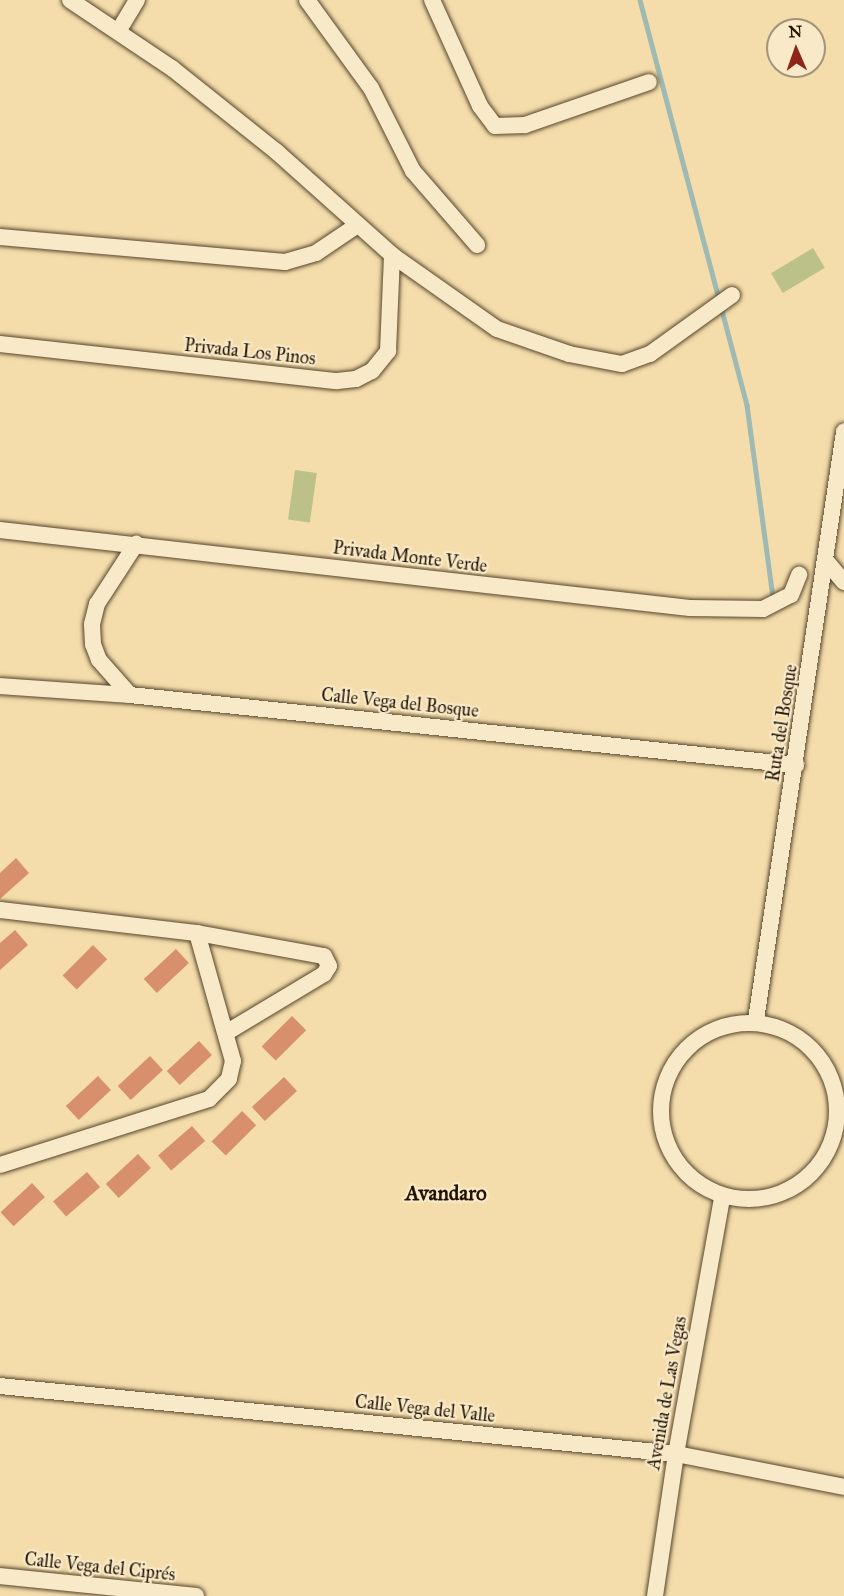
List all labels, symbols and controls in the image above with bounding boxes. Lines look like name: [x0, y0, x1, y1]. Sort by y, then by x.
north arrow: [766, 18, 826, 78]
text: N: [788, 22, 803, 41]
street label: Privada Los Pinos: [183, 334, 317, 370]
street label: Privada Monte Verde: [332, 537, 488, 577]
street label: Ruta del Bosque: [762, 663, 802, 783]
street label: Calle Vega del Bosque: [320, 684, 480, 722]
district label: Avandaro: [405, 1180, 487, 1206]
street label: Avenida de Las Vegas: [643, 1315, 691, 1471]
street label: Calle Vega del Valle: [354, 1391, 496, 1427]
street label: Calle Vega del Ciprés: [23, 1548, 177, 1586]

